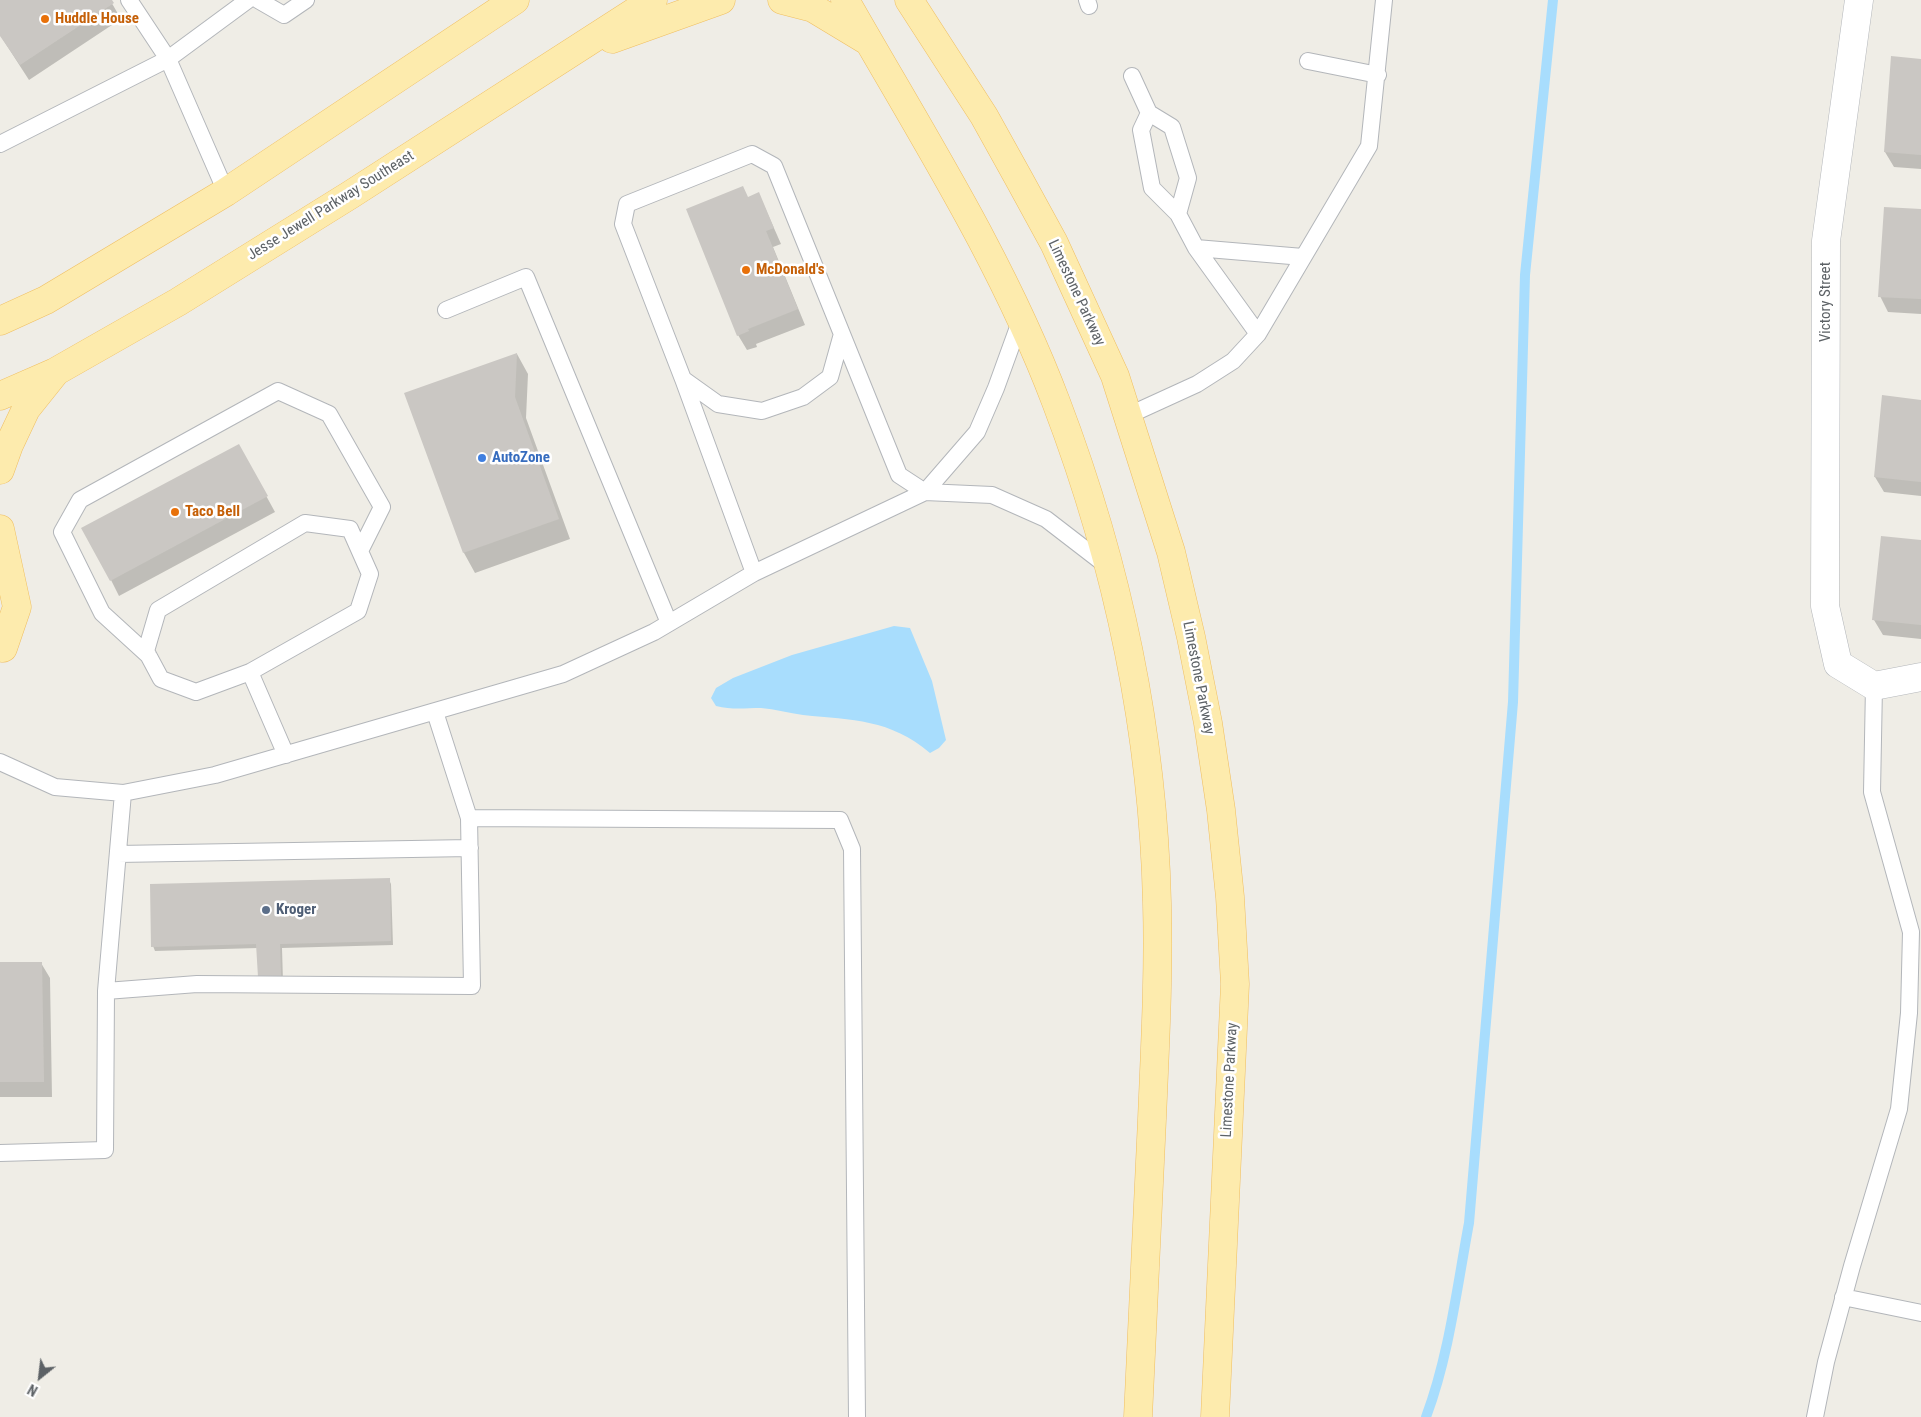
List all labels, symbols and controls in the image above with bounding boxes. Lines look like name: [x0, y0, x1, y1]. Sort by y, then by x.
place label: Huddle House: [55, 10, 139, 28]
marker: Huddle House: [39, 13, 51, 25]
street label: Jesse Jewell Parkway Southeast: [244, 147, 418, 265]
street label: Limestone Parkway: [1044, 237, 1108, 349]
place label: McDonald's: [756, 261, 824, 279]
street label: Victory Street: [1817, 262, 1835, 342]
marker: McDonald's: [740, 264, 752, 276]
place label: AutoZone: [492, 449, 550, 467]
marker: AutoZone: [476, 452, 488, 464]
place label: Taco Bell: [185, 503, 240, 521]
marker: Taco Bell: [169, 506, 181, 518]
street label: Limestone Parkway: [1178, 620, 1218, 736]
place label: Kroger: [276, 901, 316, 919]
marker: Kroger: [260, 904, 272, 916]
street label: Limestone Parkway: [1218, 1022, 1242, 1138]
north arrow: [15, 1352, 65, 1402]
text: N: [25, 1381, 40, 1399]

